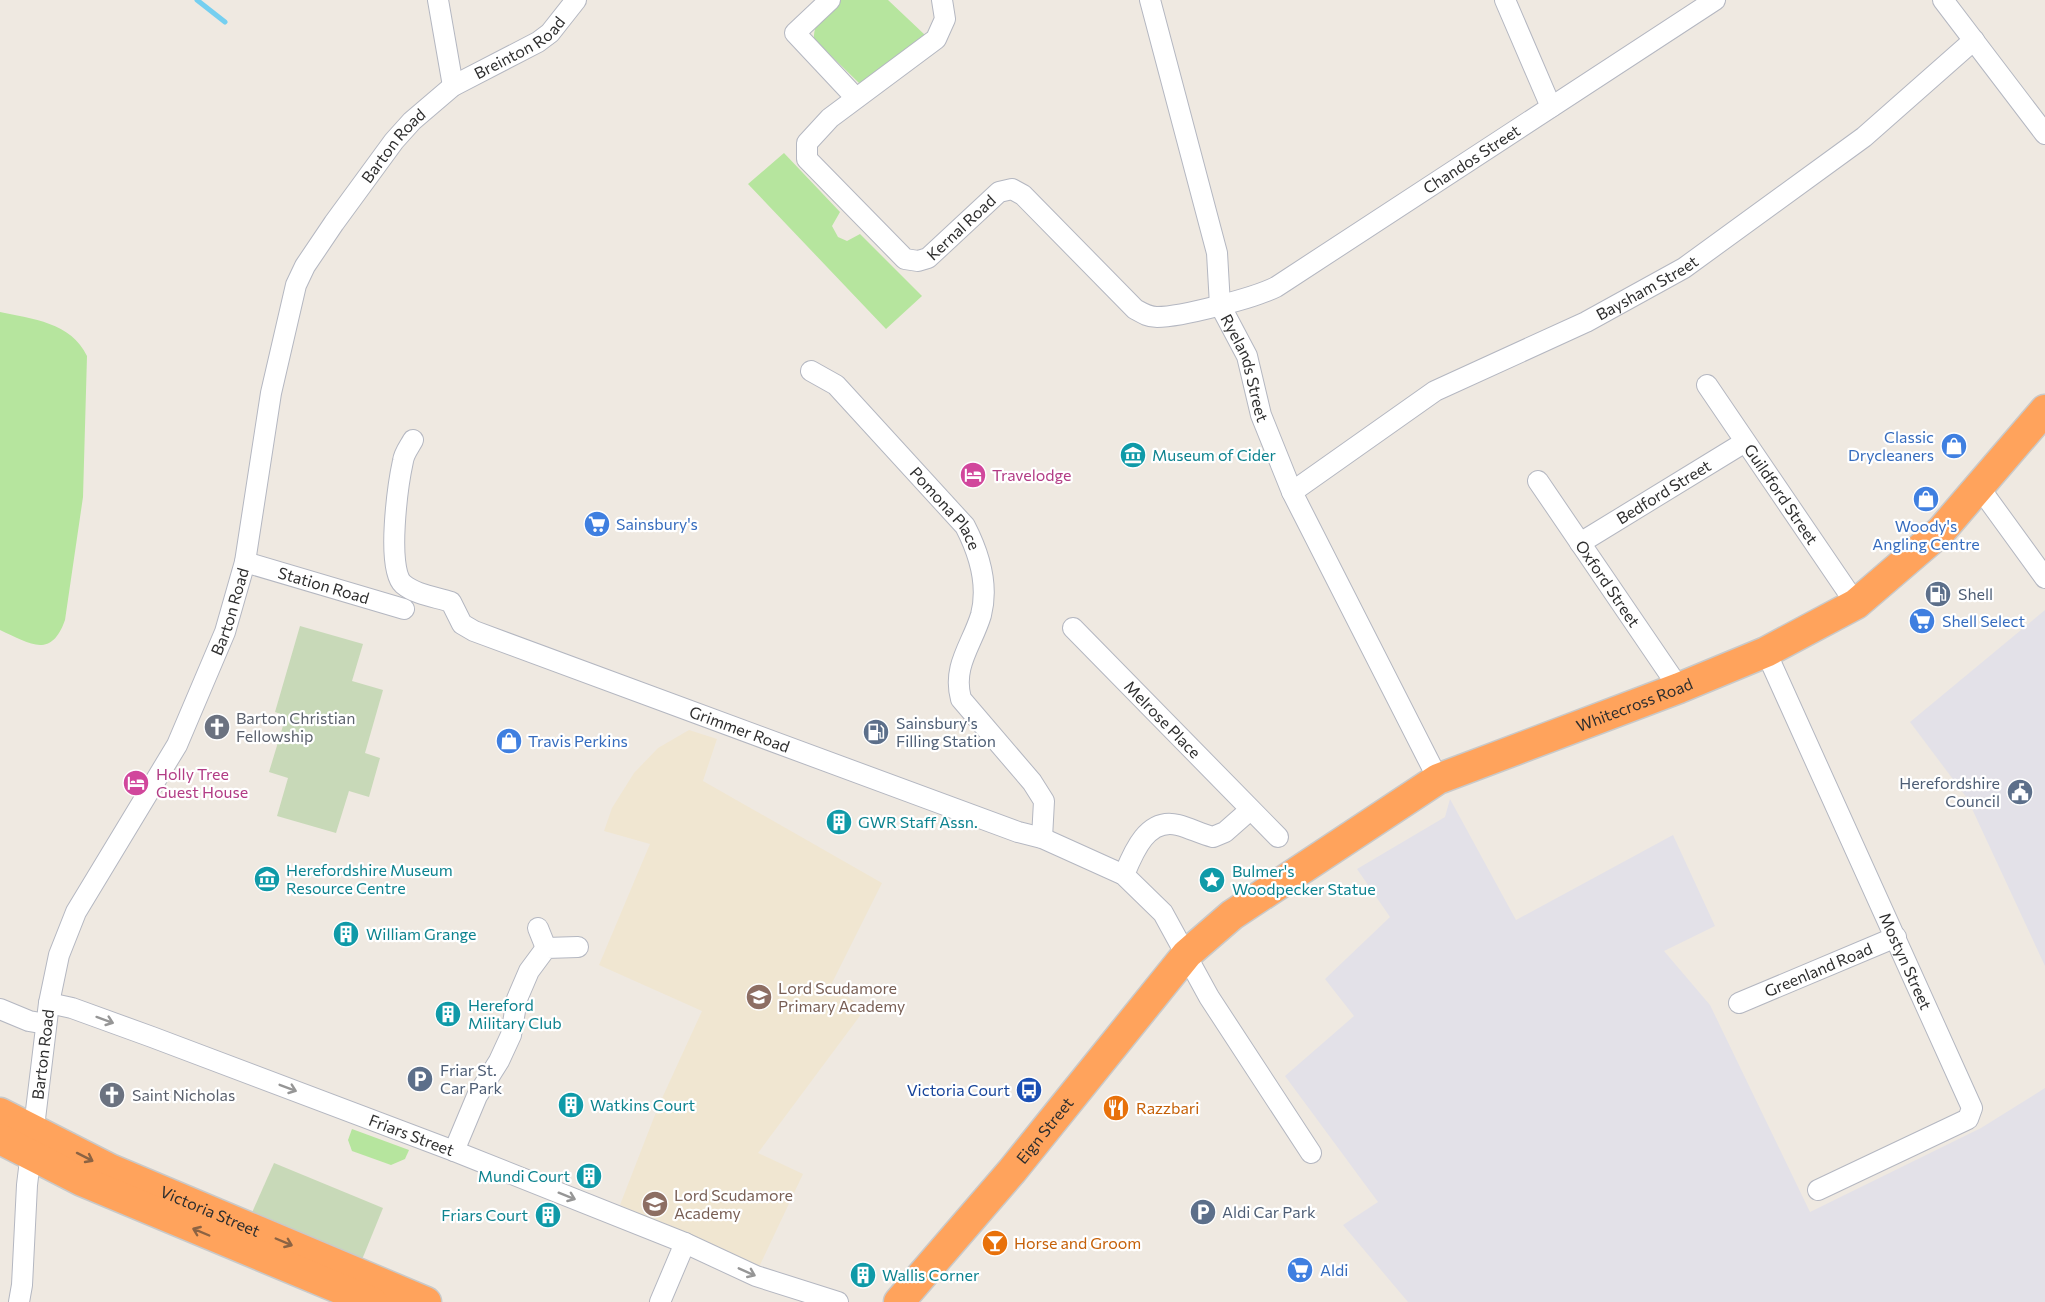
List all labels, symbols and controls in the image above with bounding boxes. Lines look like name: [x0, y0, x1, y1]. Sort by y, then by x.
street label: Breinton Road: [471, 12, 568, 82]
street label: Barton Road: [357, 104, 429, 186]
street label: Chandos Street: [1419, 120, 1524, 197]
street label: Kernal Road: [922, 190, 999, 264]
street label: Baysham Street: [1593, 251, 1702, 324]
street label: Ryelands Street: [1217, 310, 1273, 425]
place label: Classic Drycleaners: [1848, 427, 1934, 464]
shop icon: Classic Drycleaners: [1939, 431, 1969, 461]
museum icon: Museum of Cider: [1118, 440, 1148, 470]
street label: Guildford Street: [1741, 440, 1823, 548]
place label: Museum of Cider: [1152, 445, 1276, 464]
street label: Bedford Street: [1613, 455, 1714, 528]
hotel icon: Travelodge: [958, 460, 988, 490]
street label: Pomona Place: [906, 462, 985, 553]
place label: Travelodge: [992, 465, 1072, 484]
shop icon: Woody's Angling Centre: [1911, 484, 1941, 514]
supermarket icon: Sainsbury's: [582, 509, 612, 539]
place label: Sainsbury's: [616, 514, 698, 533]
place label: Woody's Angling Centre: [1872, 516, 1980, 553]
street label: Oxford Street: [1572, 536, 1645, 631]
street label: Station Road: [276, 562, 372, 607]
street label: Barton Road: [206, 565, 252, 658]
fuel station icon: Shell: [1923, 579, 1953, 609]
place label: Shell: [1958, 584, 1993, 603]
supermarket icon: Shell Select: [1907, 606, 1937, 636]
place label: Shell Select: [1942, 611, 2025, 630]
street label: Whitecross Road: [1573, 674, 1695, 735]
street label: Melrose Place: [1121, 676, 1205, 762]
street label: Grimmer Road: [687, 701, 793, 756]
place label: Barton Christian Fellowship: [236, 708, 355, 745]
church icon: Barton Christian Fellowship: [202, 712, 232, 742]
place label: Sainsbury's Filling Station: [896, 713, 996, 750]
fuel station icon: Sainsbury's Filling Station: [861, 717, 891, 747]
shop icon: Travis Perkins: [494, 726, 524, 756]
place label: Travis Perkins: [528, 731, 628, 750]
place label: Holly Tree Guest House: [156, 764, 248, 801]
hotel icon: Holly Tree Guest House: [121, 768, 151, 798]
place label: Herefordshire Council: [1899, 773, 2000, 810]
public building icon: Herefordshire Council: [2005, 777, 2035, 807]
building icon: GWR Staff Assn.: [824, 807, 854, 837]
place label: GWR Staff Assn.: [858, 812, 978, 831]
place label: Herefordshire Museum Resource Centre: [286, 860, 453, 897]
place label: Bulmer's Woodpecker Statue: [1232, 861, 1376, 898]
museum icon: Herefordshire Museum Resource Centre: [252, 864, 282, 894]
place icon: Bulmer's Woodpecker Statue: [1197, 865, 1227, 895]
street label: Mostyn Street: [1876, 909, 1936, 1013]
building icon: William Grange: [331, 919, 361, 949]
place label: William Grange: [366, 924, 477, 943]
street label: Greenland Road: [1761, 938, 1875, 1000]
place label: Lord Scudamore Primary Academy: [778, 978, 905, 1015]
school or university icon: Lord Scudamore Primary Academy: [744, 982, 774, 1012]
place label: Hereford Military Club: [468, 995, 562, 1032]
building icon: Hereford Military Club: [433, 999, 463, 1029]
street label: Barton Road: [27, 1008, 57, 1100]
one-way arrow: [95, 1015, 114, 1026]
place label: Friar St. Car Park: [440, 1060, 503, 1097]
parking icon: Friar St. Car Park: [405, 1064, 435, 1094]
bus stop icon: Victoria Court: [1014, 1075, 1044, 1105]
church icon: Saint Nicholas: [97, 1080, 127, 1110]
place label: Victoria Court: [907, 1080, 1010, 1099]
one-way arrow: [278, 1083, 296, 1094]
place label: Saint Nicholas: [132, 1085, 235, 1104]
building icon: Watkins Court: [556, 1090, 586, 1120]
street label: Eign Street: [1012, 1093, 1077, 1167]
restaurant icon: Razzbari: [1101, 1093, 1131, 1123]
place label: Watkins Court: [590, 1095, 696, 1114]
place label: Razzbari: [1136, 1098, 1199, 1117]
street label: Friars Street: [366, 1110, 457, 1159]
one-way arrow: [76, 1151, 94, 1163]
building icon: Mundi Court: [574, 1161, 604, 1191]
place label: Mundi Court: [478, 1166, 570, 1185]
street label: Victoria Street: [158, 1181, 263, 1240]
place label: Lord Scudamore Academy: [674, 1185, 793, 1222]
school or university icon: Lord Scudamore Academy: [640, 1189, 670, 1219]
one-way arrow: [558, 1191, 576, 1202]
parking icon: Aldi Car Park: [1188, 1197, 1218, 1227]
building icon: Friars Court: [533, 1200, 563, 1230]
place label: Aldi Car Park: [1222, 1202, 1316, 1221]
place label: Friars Court: [441, 1205, 528, 1224]
one-way arrow: [192, 1226, 211, 1237]
bar icon: Horse and Groom: [980, 1228, 1010, 1258]
place label: Horse and Groom: [1014, 1233, 1141, 1252]
one-way arrow: [274, 1236, 292, 1248]
supermarket icon: Aldi: [1285, 1255, 1315, 1285]
building icon: Wallis Corner: [848, 1260, 878, 1290]
place label: Aldi: [1320, 1260, 1348, 1279]
place label: Wallis Corner: [882, 1265, 980, 1284]
one-way arrow: [737, 1267, 755, 1278]

